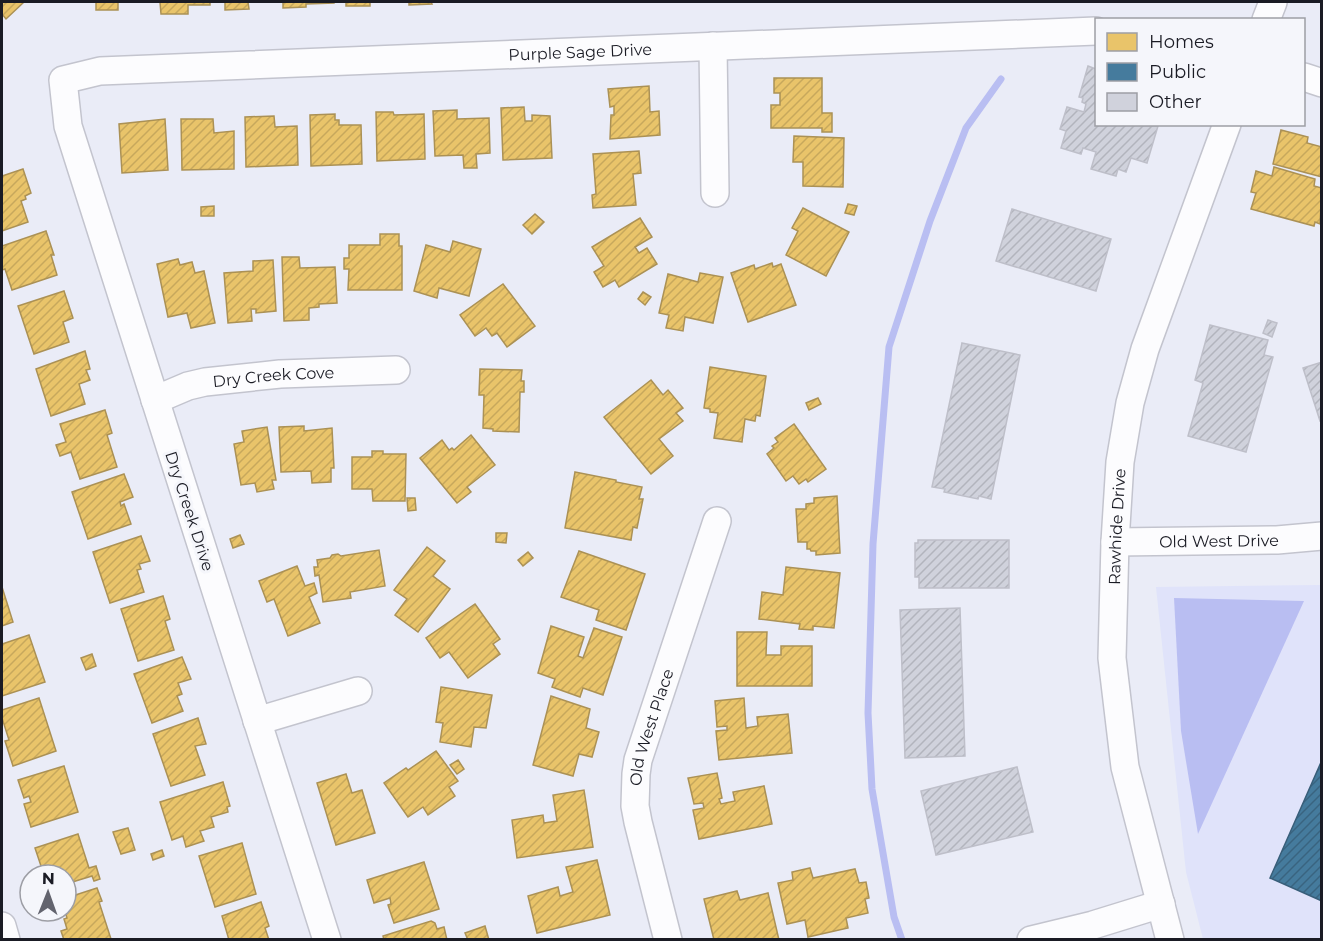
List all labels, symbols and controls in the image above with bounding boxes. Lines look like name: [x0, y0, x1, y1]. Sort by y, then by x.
legend: [1095, 18, 1305, 126]
text: Homes: [1149, 31, 1214, 53]
street label: Purple Sage Drive: [508, 40, 652, 65]
text: Public: [1149, 61, 1206, 83]
text: Other: [1149, 91, 1202, 113]
street label: Dry Creek Cove: [212, 363, 335, 391]
street label: Dry Creek Drive: [161, 449, 218, 574]
street label: Rawhide Drive: [1105, 468, 1130, 585]
street label: Old West Drive: [1159, 531, 1279, 551]
street label: Old West Place: [627, 666, 678, 786]
north arrow: [18, 863, 78, 923]
text: N: [42, 869, 55, 888]

